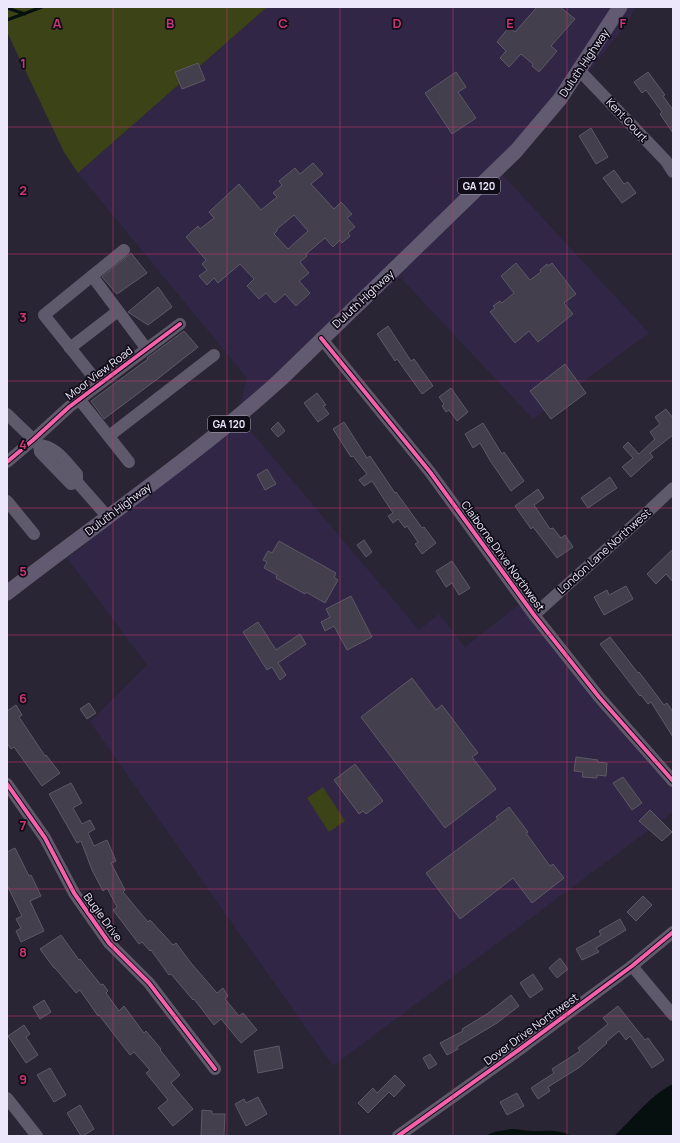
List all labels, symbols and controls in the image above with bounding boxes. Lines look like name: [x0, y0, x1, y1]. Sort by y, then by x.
text: A: [53, 14, 62, 32]
text: B: [166, 14, 174, 32]
text: C: [278, 14, 288, 32]
text: D: [392, 14, 402, 32]
text: E: [506, 14, 514, 32]
text: F: [620, 14, 627, 32]
street label: Duluth Highway: [555, 26, 612, 100]
text: 1: [20, 54, 26, 72]
street label: Kent Court: [603, 95, 652, 145]
road number: GA 120: [458, 178, 500, 194]
text: 2: [19, 181, 27, 199]
street label: Duluth Highway: [329, 266, 397, 331]
text: 3: [19, 308, 27, 326]
street label: Moor View Road: [62, 342, 135, 403]
road number: GA 120: [208, 416, 250, 432]
text: 4: [19, 435, 27, 453]
street label: Duluth Highway: [82, 479, 154, 538]
street label: Claiborne Drive Northwest: [458, 498, 549, 614]
street label: London Lane Northwest: [554, 505, 654, 597]
text: 5: [19, 562, 27, 580]
text: 6: [19, 689, 27, 707]
text: 7: [20, 816, 27, 834]
street label: Bugle Drive: [81, 889, 126, 945]
text: 8: [19, 943, 27, 961]
street label: Dover Drive Northwest: [480, 989, 581, 1068]
text: 9: [19, 1070, 27, 1088]

